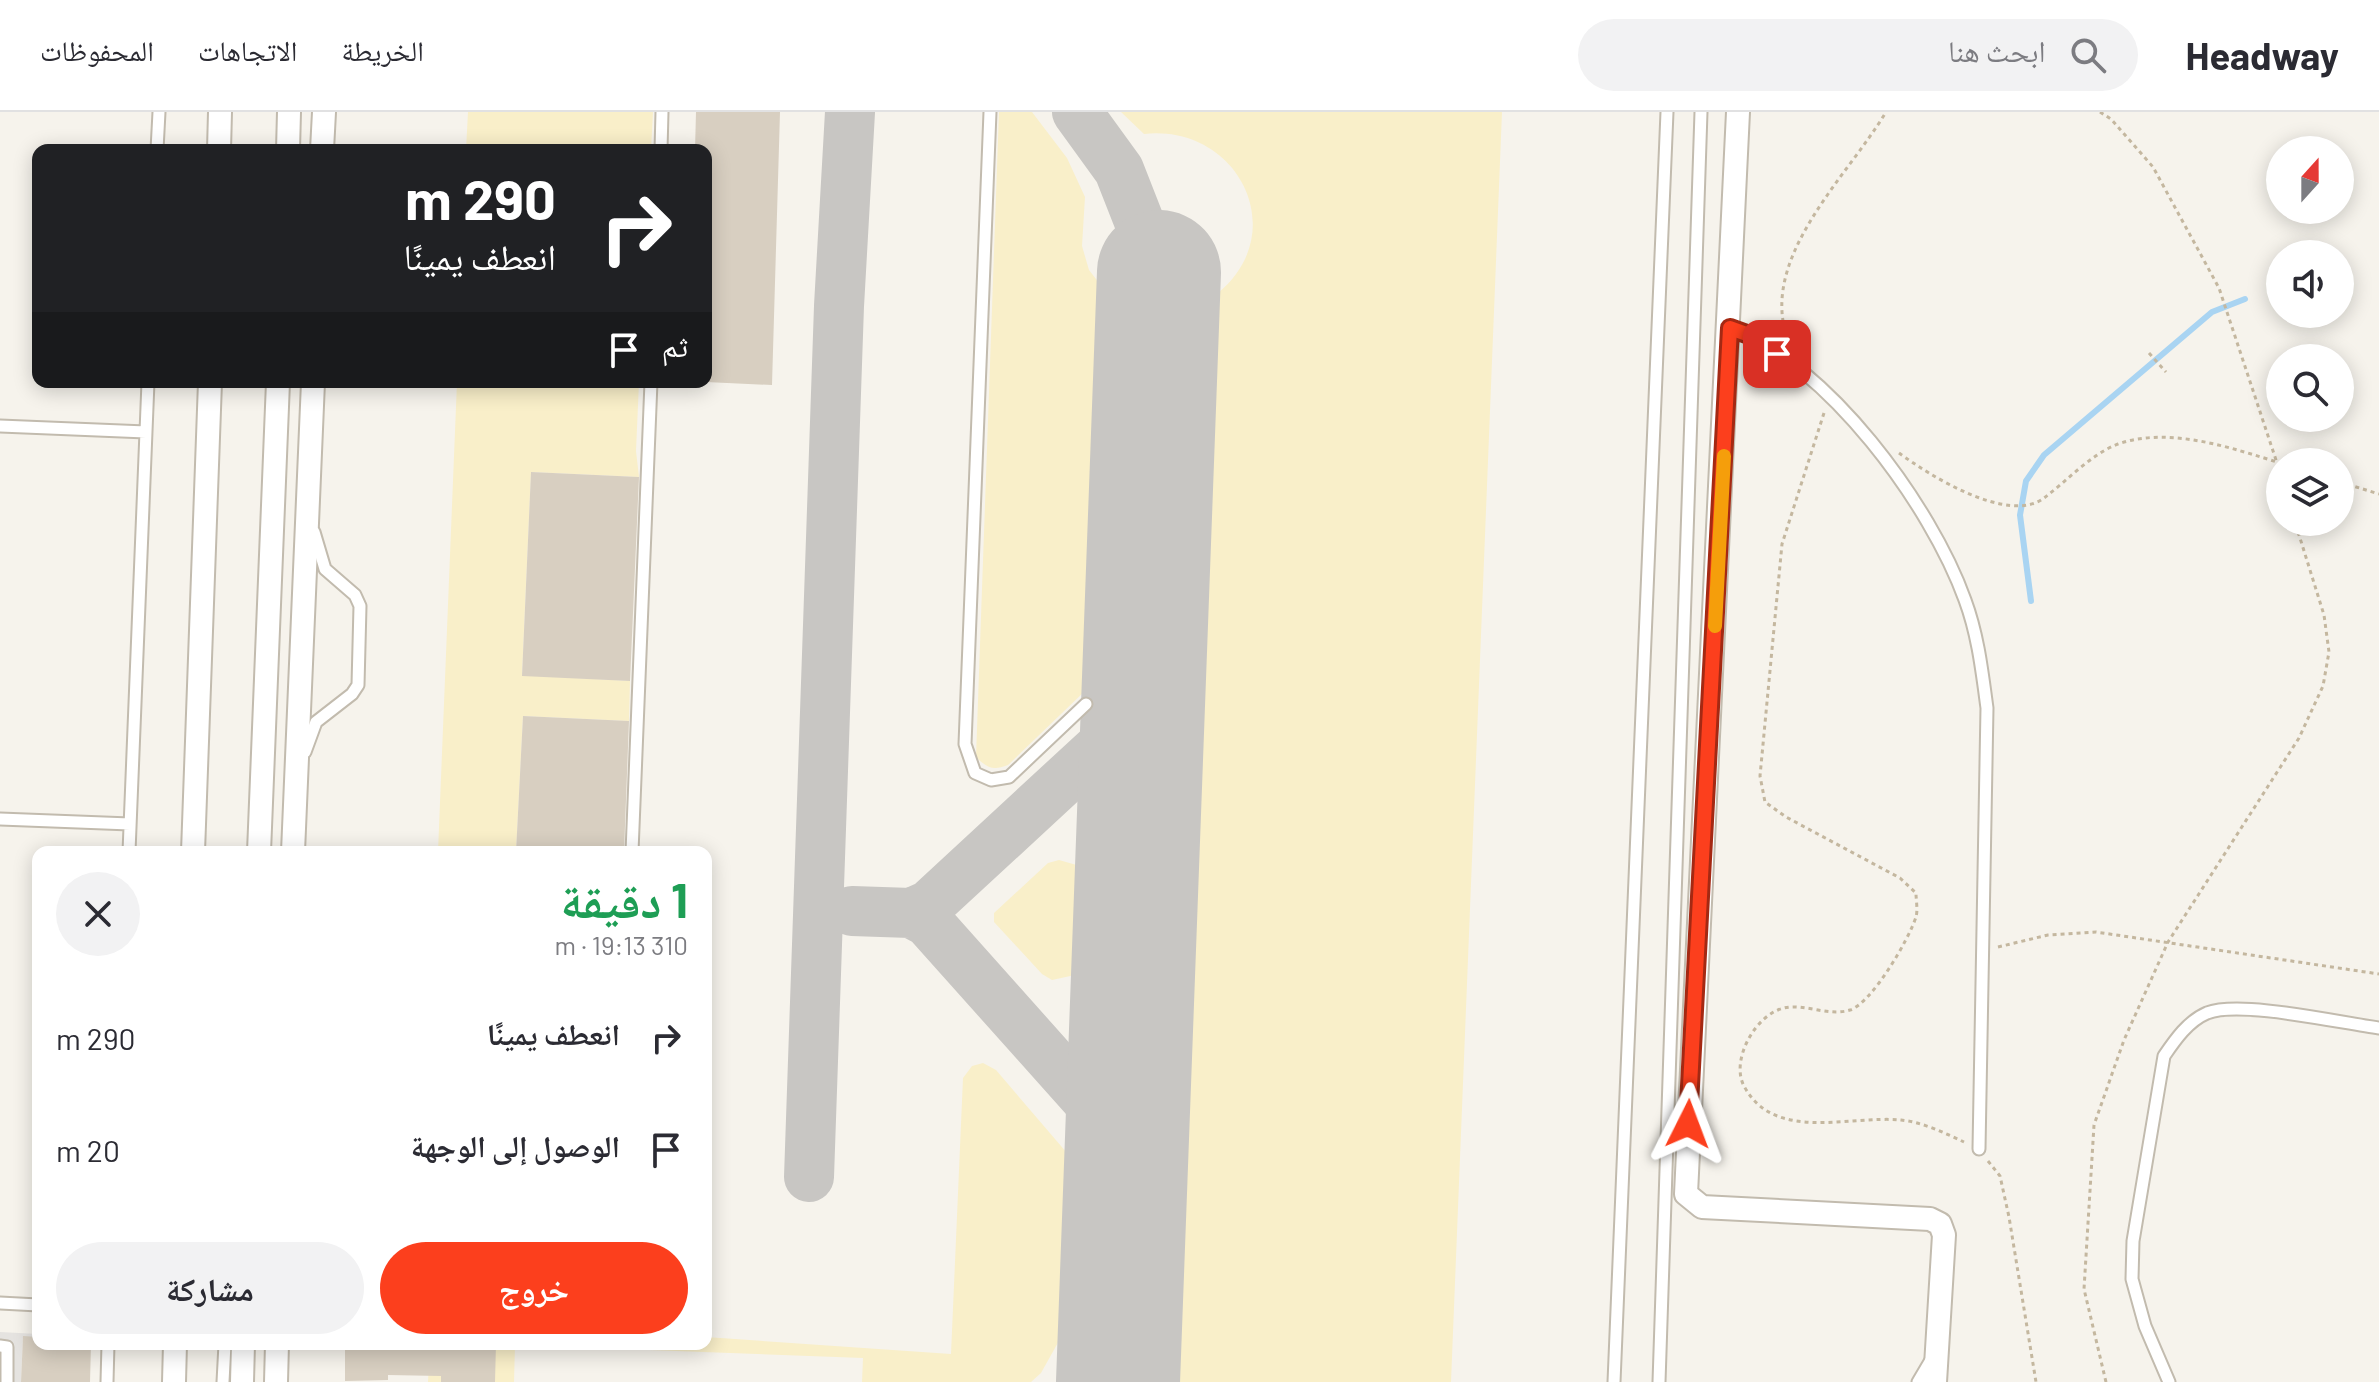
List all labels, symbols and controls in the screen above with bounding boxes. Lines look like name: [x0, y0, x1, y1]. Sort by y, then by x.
search box: [1578, 19, 2138, 91]
text: ابحث هنا: [1948, 32, 2046, 68]
text: Headway: [2186, 32, 2339, 78]
text: المحفوظات: [40, 33, 154, 67]
text: الاتجاهات: [198, 33, 297, 67]
text: الخريطة: [341, 33, 424, 67]
icon: search: [2066, 33, 2110, 77]
north arrow: [2266, 136, 2354, 224]
map controls: [2266, 136, 2354, 536]
text: 290 m: [405, 164, 556, 231]
icon: right: [584, 176, 688, 280]
text: انعطف يمينًا: [404, 234, 556, 277]
button: sound: [2266, 240, 2354, 328]
pin: [1743, 320, 1811, 388]
text: ثم: [662, 327, 688, 363]
icon: arrive: [602, 328, 646, 372]
icon: arrive: [1755, 332, 1799, 376]
button: search: [2266, 344, 2354, 432]
button: layers: [2266, 448, 2354, 536]
text: 1 دقيقة: [561, 870, 688, 928]
button: close: [56, 872, 140, 956]
text: 310 m · 19:13: [554, 929, 688, 960]
text: انعطف يمينًا: [487, 1015, 620, 1051]
icon: right: [644, 1016, 688, 1060]
text: 290 m: [56, 1020, 135, 1056]
position arrow: [1646, 1082, 1730, 1166]
text: الوصول إلى الوجهة: [411, 1127, 620, 1163]
icon: arrive: [644, 1128, 688, 1172]
text: 20 m: [56, 1132, 120, 1168]
button: مشاركة: [56, 1242, 364, 1334]
button: خروج: [380, 1242, 688, 1334]

